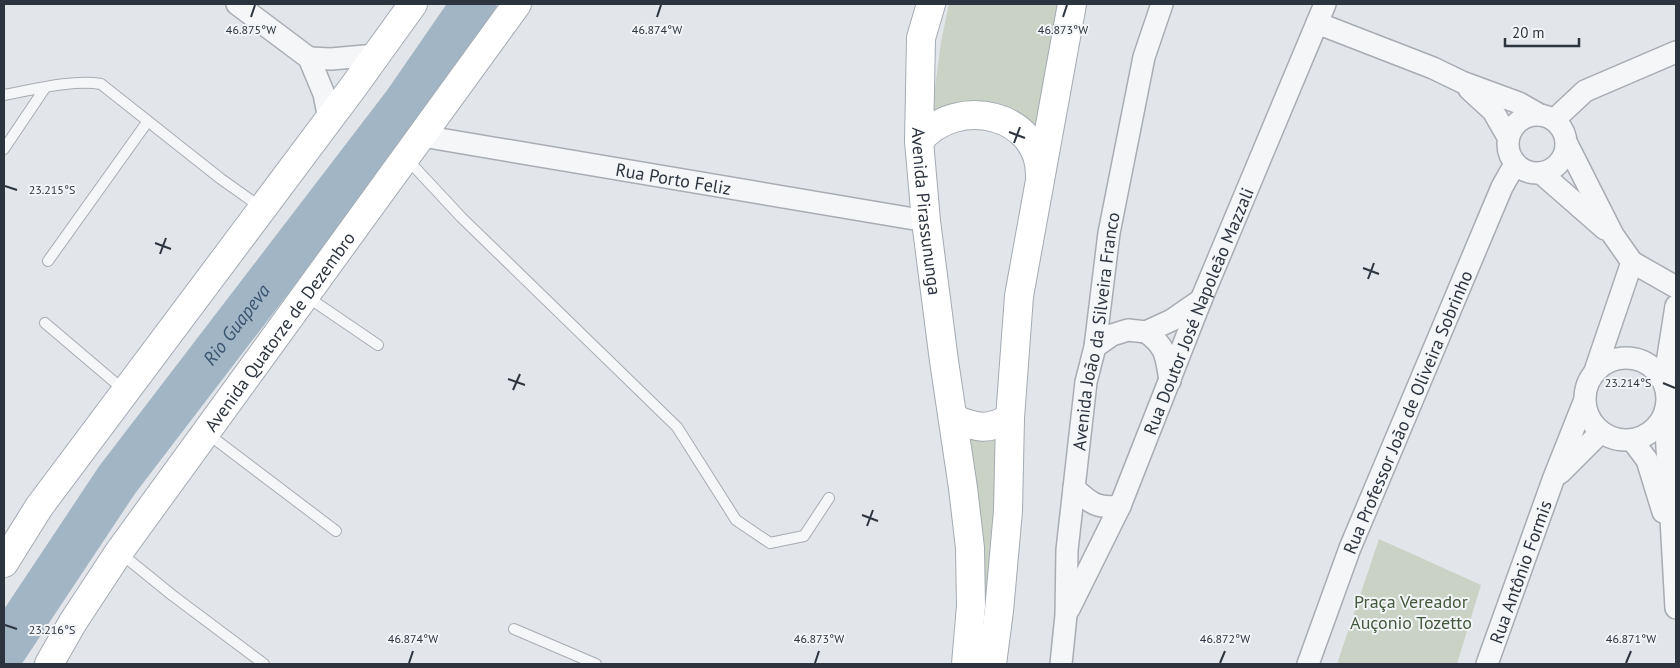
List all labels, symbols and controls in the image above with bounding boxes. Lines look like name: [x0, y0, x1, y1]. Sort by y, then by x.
scale bar: [1505, 15, 1579, 47]
text: 46.875°W: [226, 22, 276, 37]
text: 46.874°W: [632, 22, 682, 37]
text: 46.873°W: [1038, 22, 1088, 37]
text: 20 m: [1512, 23, 1545, 42]
street label: Avenida Pirassununga: [907, 127, 947, 296]
street label: Rua Porto Feliz: [614, 157, 733, 199]
text: 23.215°S: [29, 182, 75, 197]
street label: Rua Doutor José Napoleão Mazzali: [1138, 184, 1258, 438]
street label: Avenida João da Silveira Franco: [1067, 210, 1124, 452]
street label: Avenida Quatorze de Dezembro: [199, 227, 360, 436]
street label: Rua Professor João de Oliveira Sobrinho: [1337, 267, 1477, 557]
water label: Rio Guapeva: [197, 279, 275, 370]
text: 23.214°S: [1605, 375, 1651, 390]
street label: Rua Antônio Formis: [1484, 497, 1556, 647]
park label: Praça Vereador Auçonio Tozetto: [1350, 590, 1472, 634]
text: 23.216°S: [29, 622, 75, 637]
text: 46.874°W: [388, 631, 438, 646]
text: 46.873°W: [794, 631, 844, 646]
text: 46.872°W: [1200, 631, 1250, 646]
text: 46.871°W: [1606, 631, 1656, 646]

